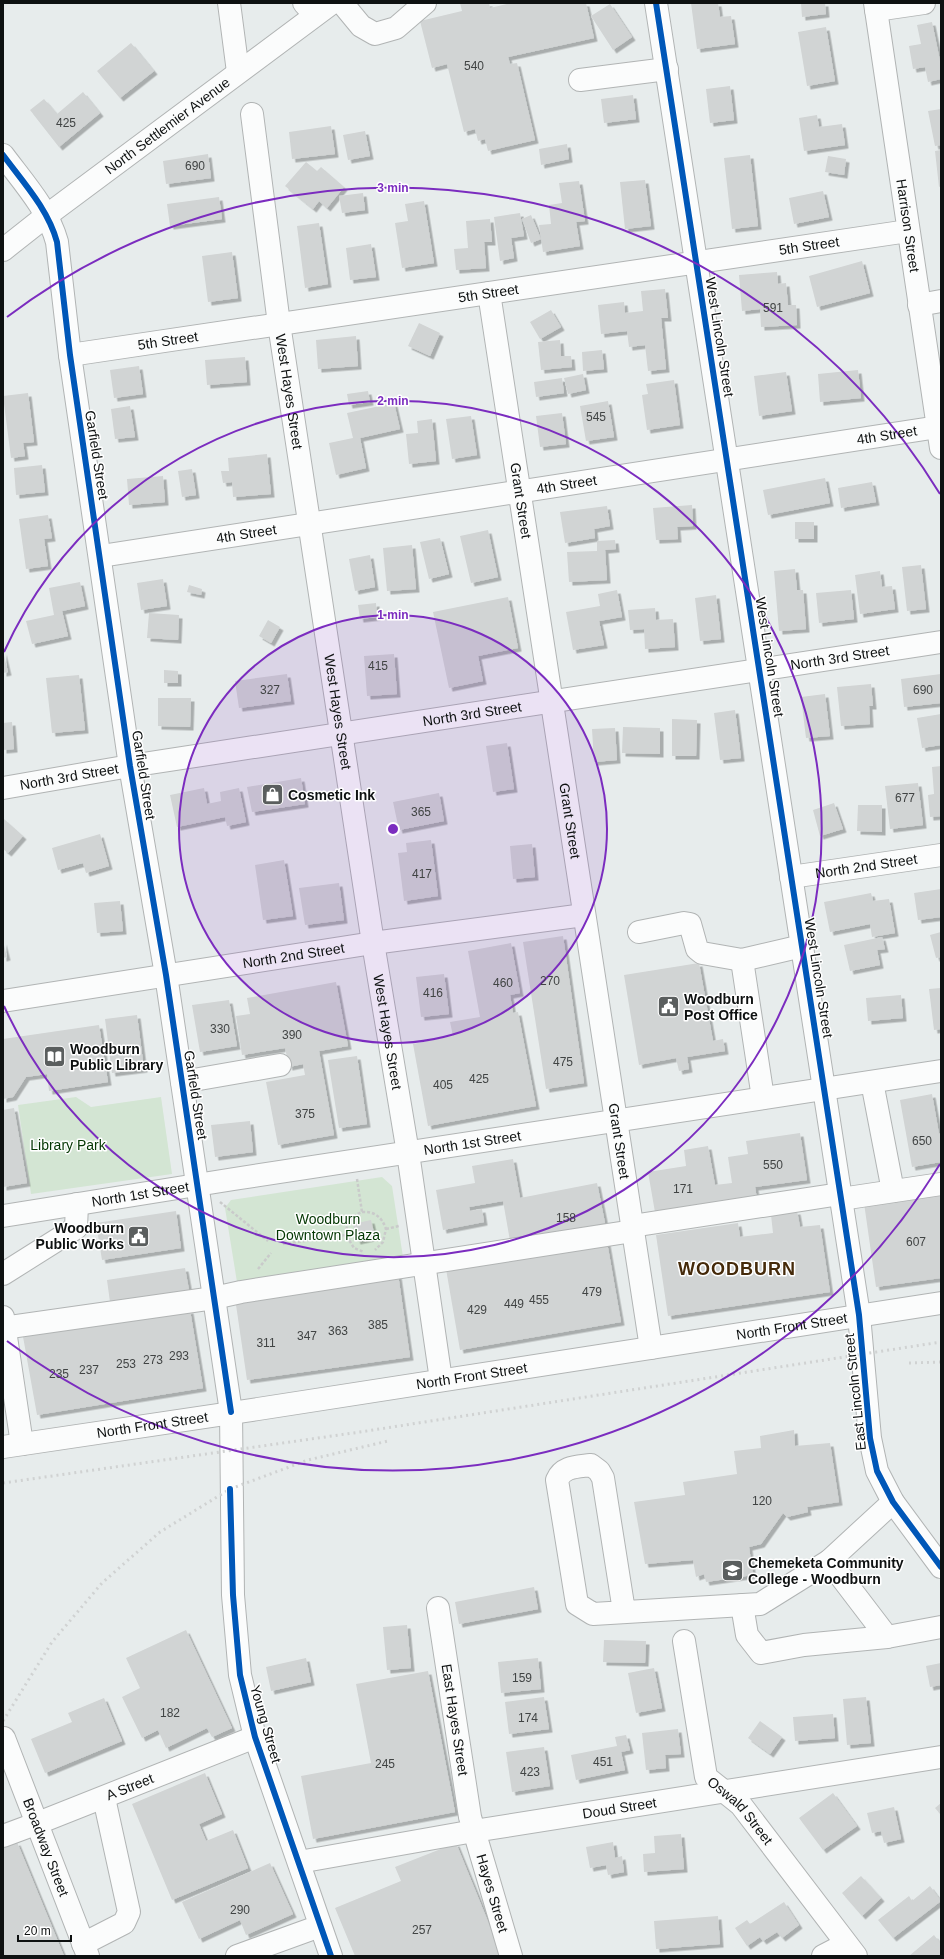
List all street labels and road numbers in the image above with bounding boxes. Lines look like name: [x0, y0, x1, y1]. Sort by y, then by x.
street label: North Settlemier Avenue: [102, 74, 233, 177]
street label: Harrison Street: [893, 178, 923, 273]
street label: 5th Street: [778, 233, 840, 258]
street label: West Lincoln Street: [703, 276, 737, 398]
street label: 5th Street: [457, 281, 520, 305]
street label: 5th Street: [137, 328, 199, 353]
street label: West Hayes Street: [273, 333, 306, 450]
street label: Garfield Street: [82, 409, 112, 501]
street label: 4th Street: [855, 422, 918, 447]
street label: Grant Street: [507, 462, 535, 540]
street label: 4th Street: [535, 472, 598, 497]
street label: 4th Street: [215, 521, 278, 546]
street label: West Lincoln Street: [753, 596, 787, 718]
street label: North 3rd Street: [789, 642, 890, 673]
street label: West Hayes Street: [321, 653, 355, 771]
street label: North 3rd Street: [422, 698, 523, 729]
street label: Garfield Street: [129, 729, 159, 821]
street label: North 3rd Street: [19, 760, 120, 793]
street label: Grant Street: [556, 782, 584, 860]
street label: North 2nd Street: [814, 851, 918, 881]
street label: West Lincoln Street: [802, 917, 836, 1039]
street label: North 2nd Street: [241, 940, 346, 971]
street label: West Hayes Street: [370, 973, 405, 1091]
street label: Garfield Street: [181, 1049, 211, 1141]
street label: Grant Street: [606, 1102, 633, 1180]
street label: North 1st Street: [423, 1127, 522, 1158]
street label: North 1st Street: [91, 1178, 190, 1210]
street label: North Front Street: [735, 1310, 849, 1343]
street label: East Lincoln Street: [841, 1333, 869, 1451]
street label: North Front Street: [415, 1359, 528, 1392]
street label: North Front Street: [96, 1409, 209, 1441]
street label: East Hayes Street: [439, 1663, 472, 1777]
street label: Young Street: [247, 1683, 285, 1765]
street label: A Street: [104, 1770, 156, 1803]
street label: Oswald Street: [704, 1773, 776, 1848]
street label: Doud Street: [581, 1794, 658, 1822]
street label: Broadway Street: [20, 1796, 72, 1898]
street label: Hayes Street: [473, 1852, 512, 1935]

